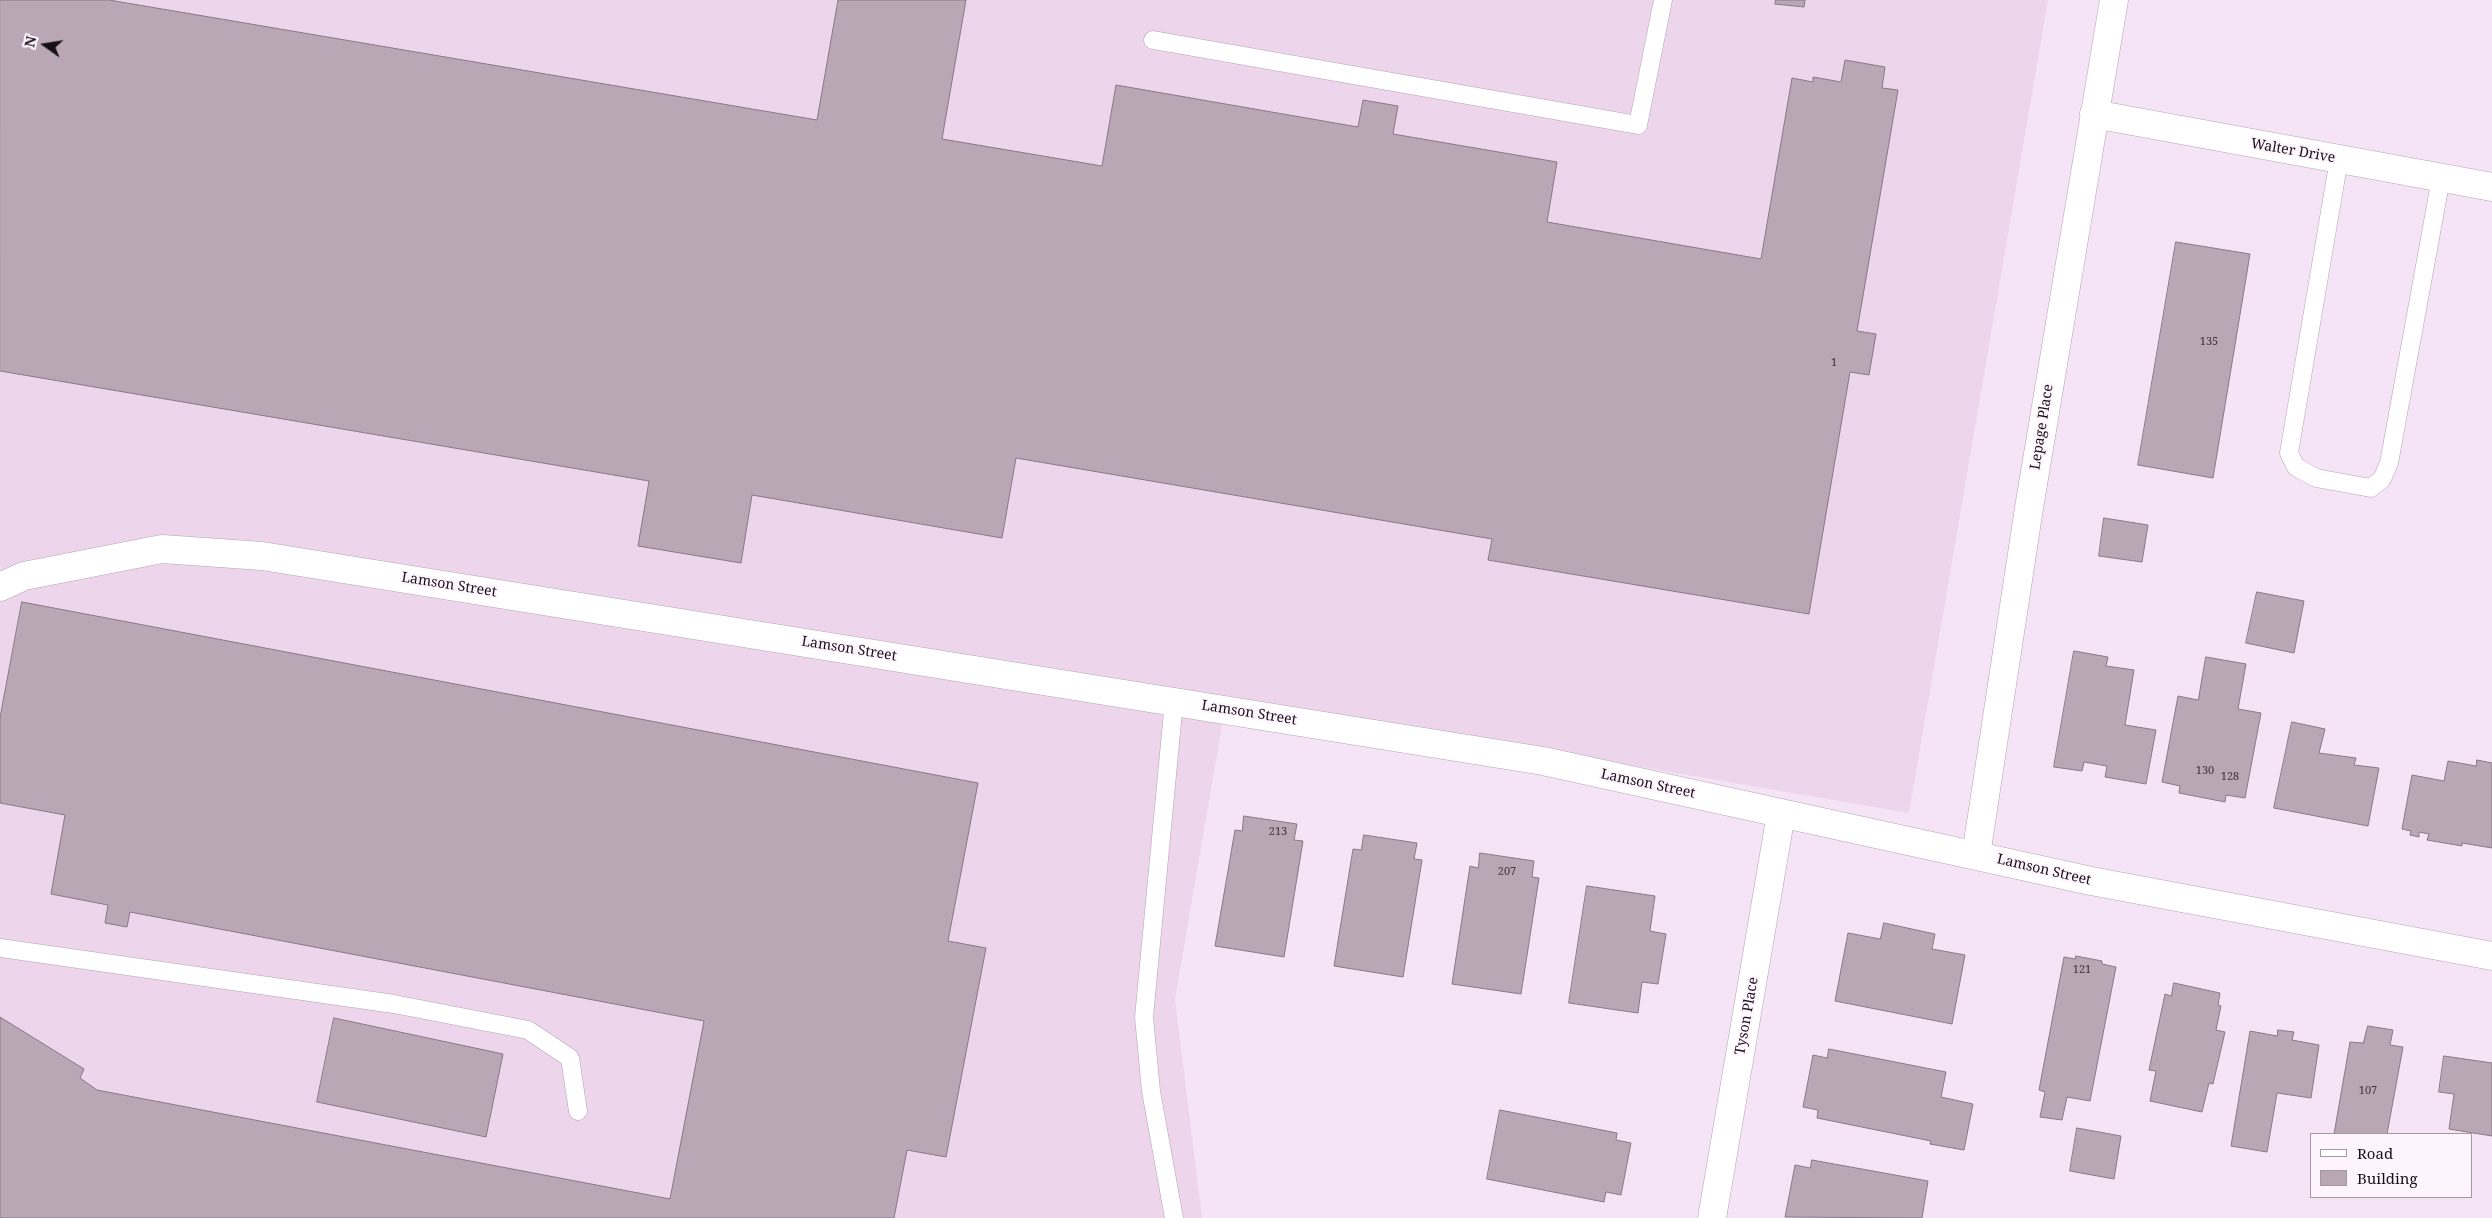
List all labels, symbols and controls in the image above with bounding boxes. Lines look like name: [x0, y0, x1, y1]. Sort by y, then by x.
north arrow: [20, 20, 70, 70]
text: N: [19, 34, 40, 49]
street label: Walter Drive: [2249, 135, 2337, 167]
house number: 135: [2200, 335, 2218, 349]
house number: 1: [1831, 356, 1837, 370]
street label: Lepage Place: [2027, 383, 2057, 471]
street label: Lamson Street: [400, 569, 498, 601]
street label: Lamson Street: [800, 633, 898, 665]
street label: Lamson Street: [1200, 697, 1298, 729]
house number: 130: [2196, 764, 2214, 778]
street label: Lamson Street: [1599, 766, 1697, 802]
house number: 128: [2221, 770, 2239, 784]
house number: 213: [1269, 825, 1287, 839]
street label: Lamson Street: [1995, 851, 2093, 889]
house number: 207: [1498, 865, 1516, 879]
house number: 121: [2073, 963, 2091, 977]
street label: Tyson Place: [1732, 976, 1762, 1056]
house number: 107: [2359, 1084, 2377, 1098]
legend: [2310, 1133, 2472, 1198]
text: Road: [2357, 1143, 2393, 1163]
text: Building: [2357, 1168, 2418, 1188]

